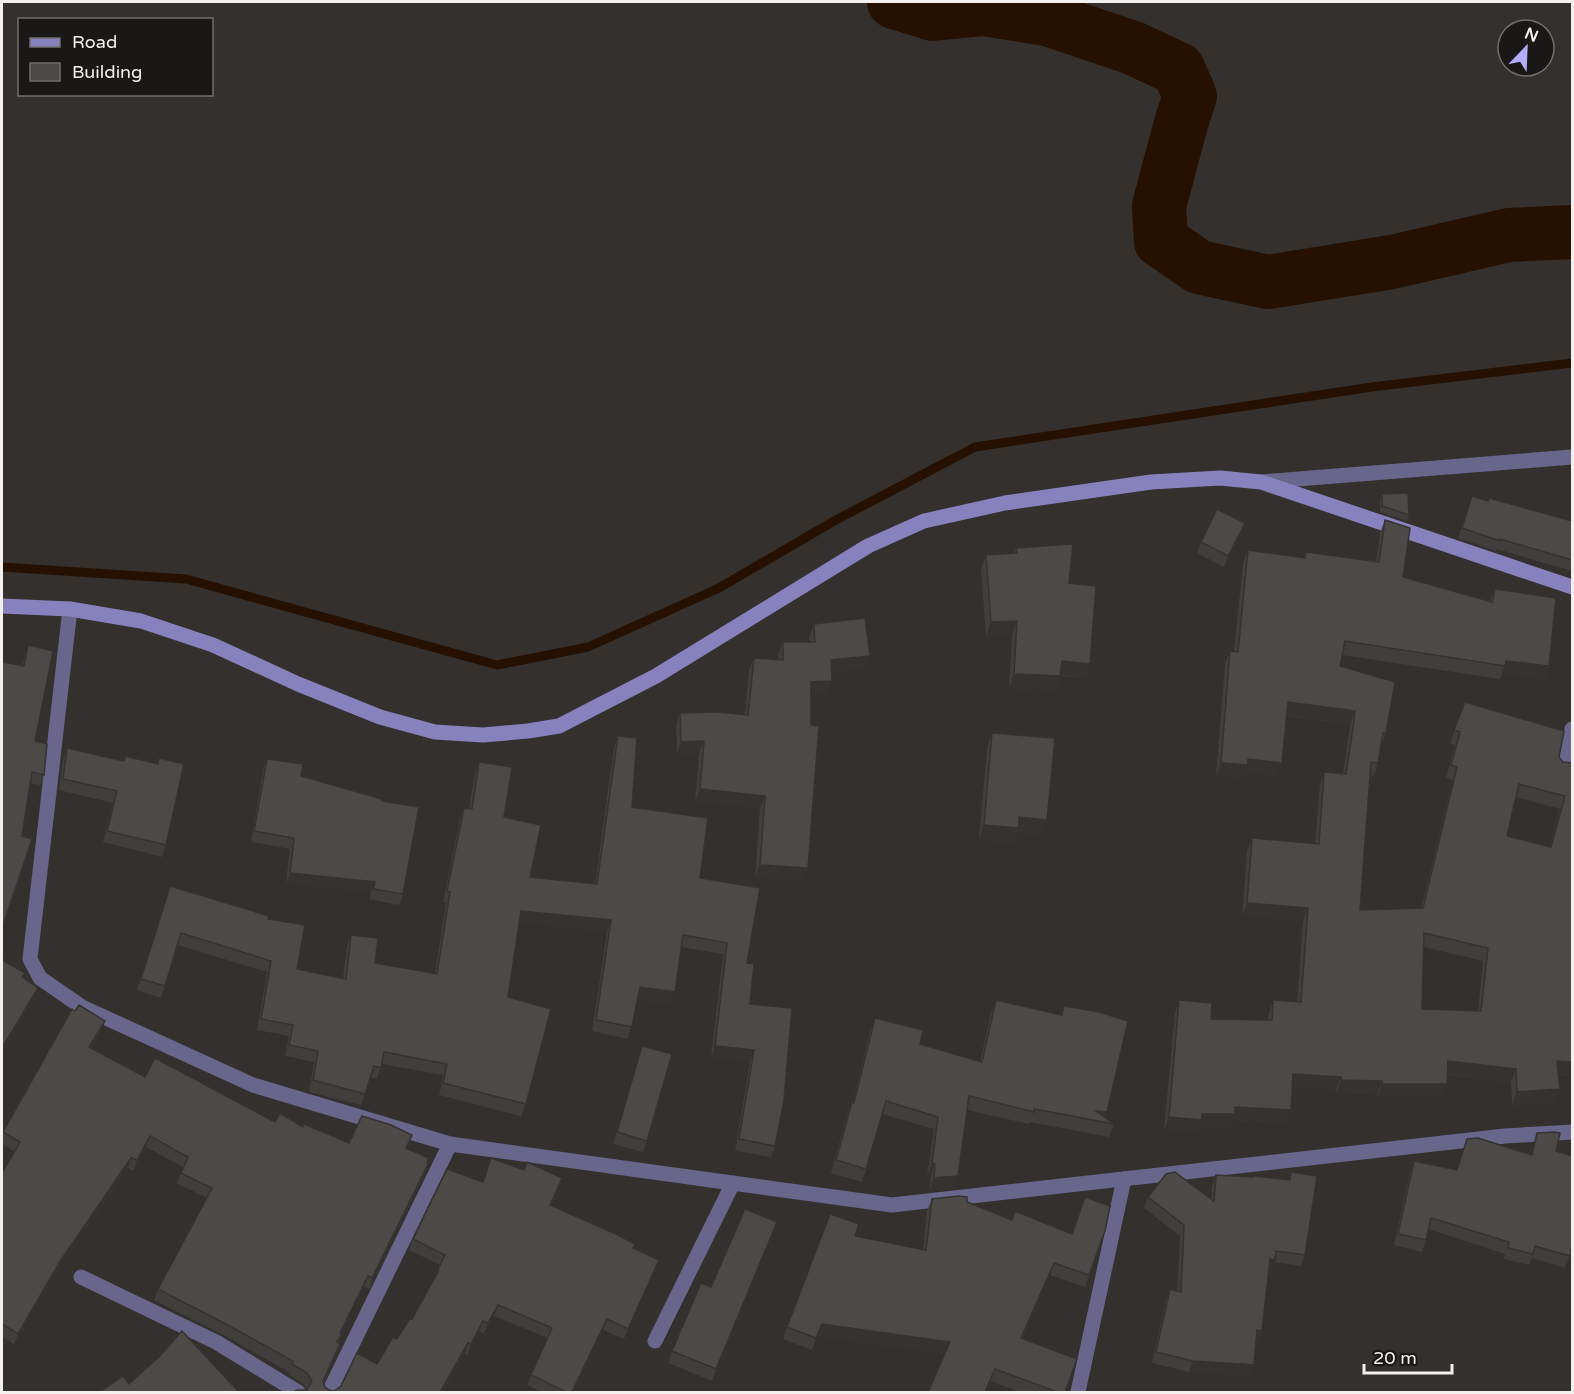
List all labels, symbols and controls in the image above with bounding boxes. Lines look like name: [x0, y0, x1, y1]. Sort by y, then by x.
legend: [18, 18, 213, 96]
north arrow: [1496, 18, 1556, 78]
text: N: [1522, 23, 1541, 47]
text: Road: [72, 31, 117, 53]
text: Building: [72, 61, 142, 83]
scale bar: [1364, 1337, 1452, 1375]
text: 20 m: [1373, 1347, 1417, 1369]

